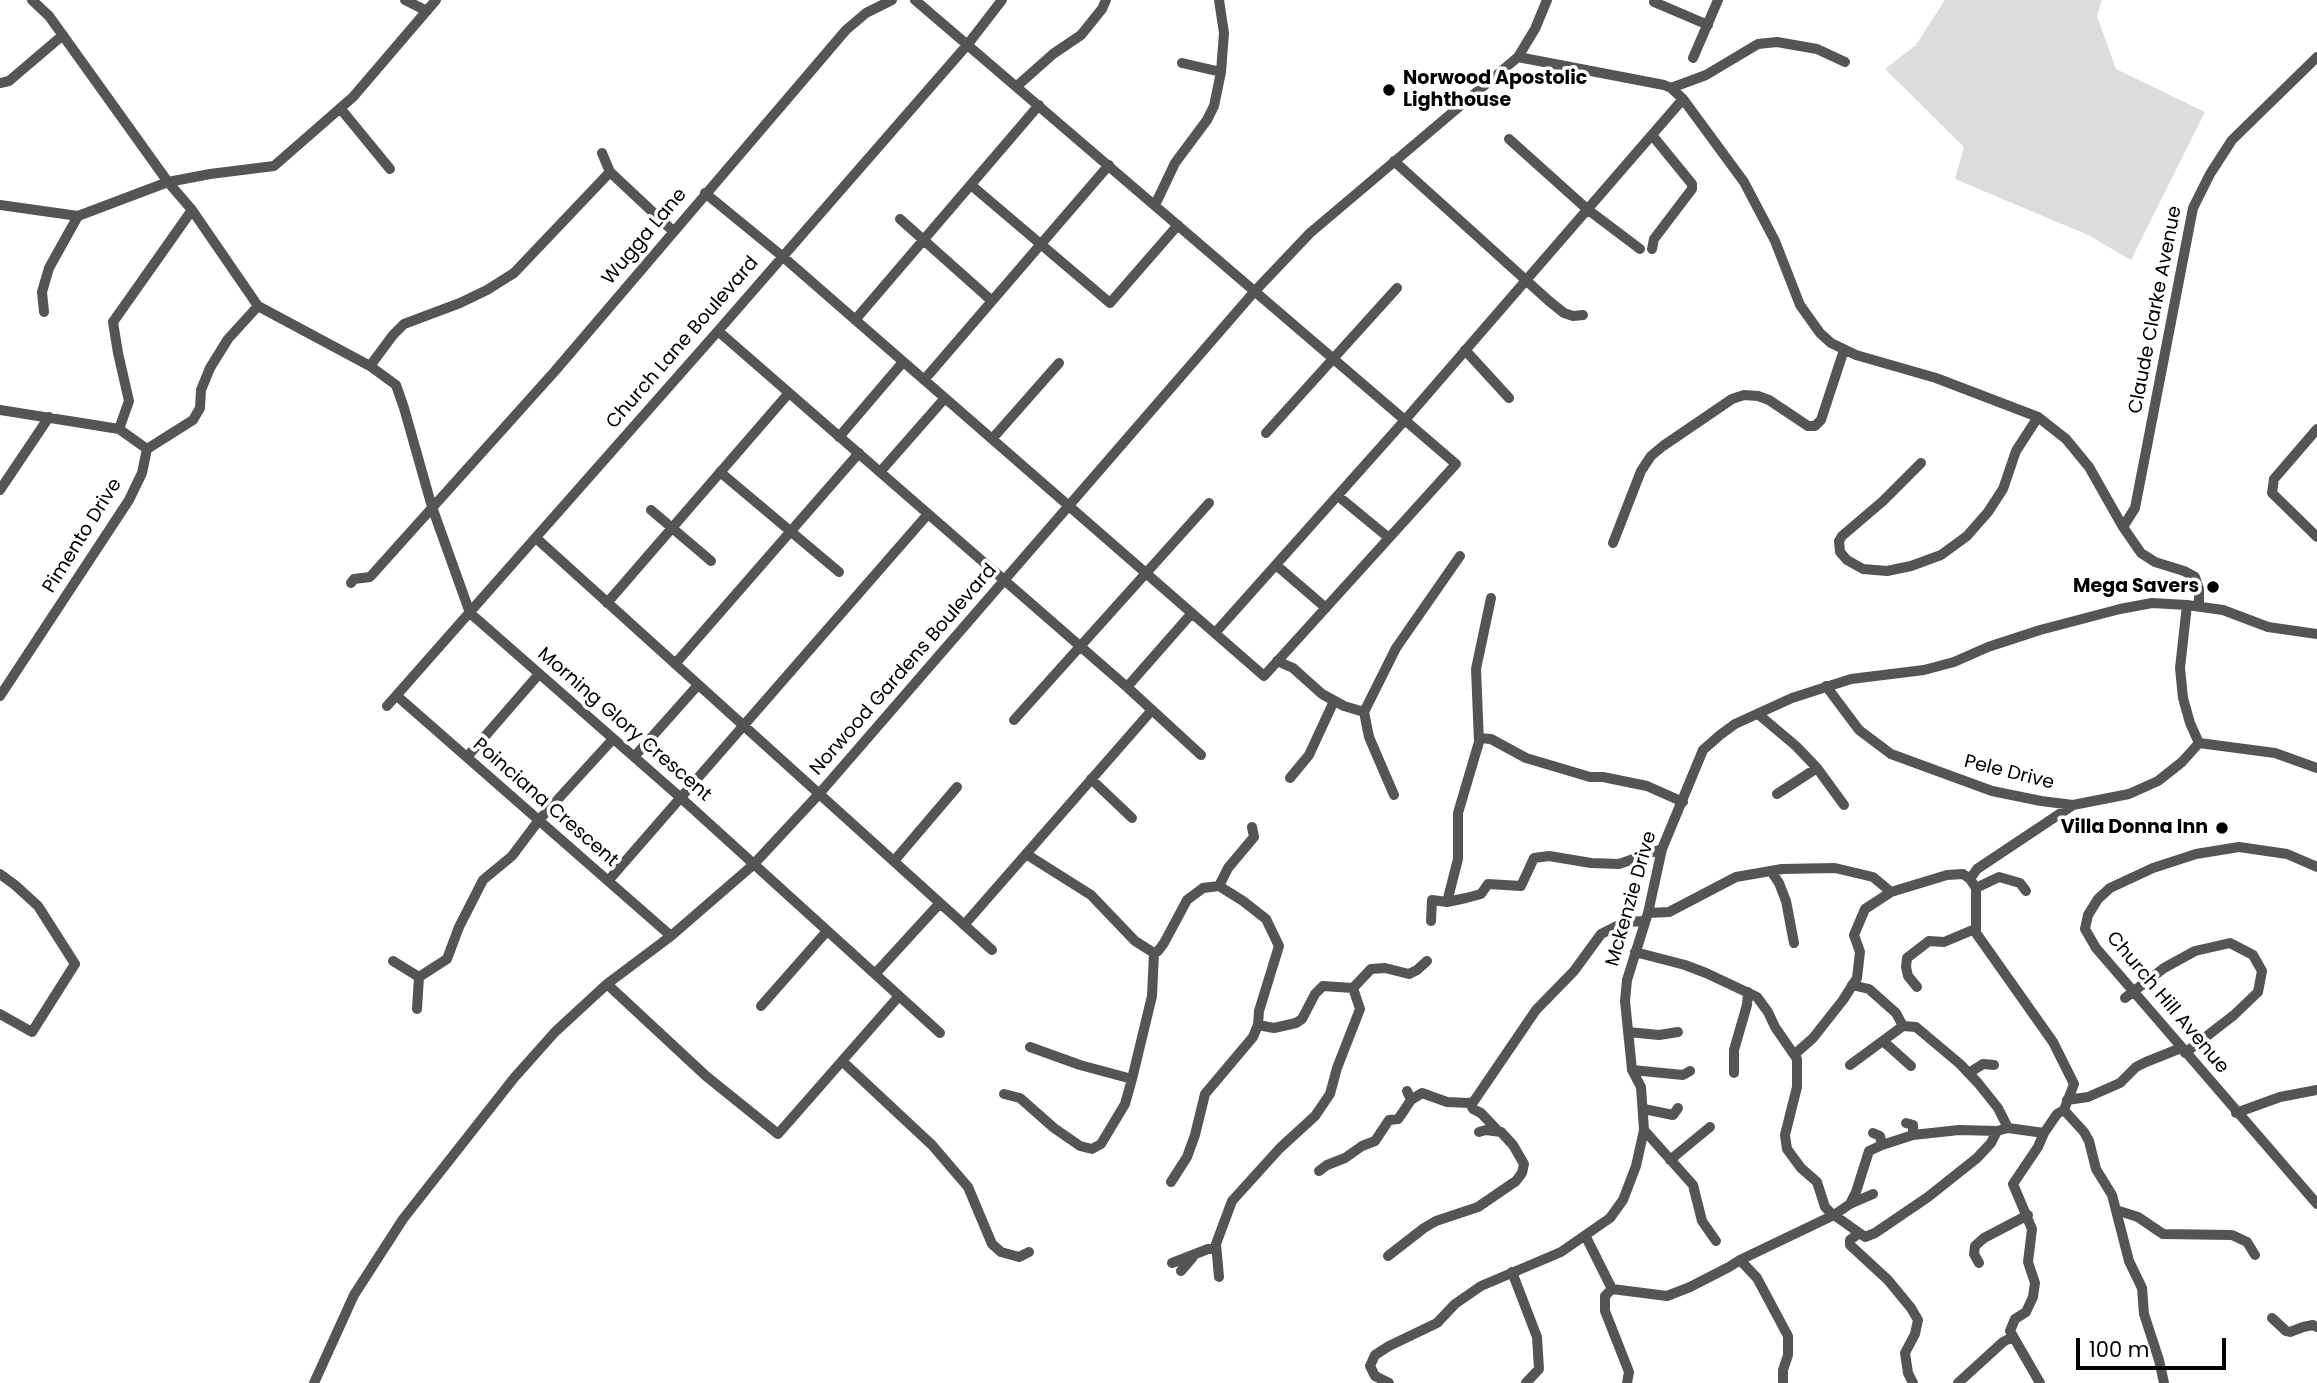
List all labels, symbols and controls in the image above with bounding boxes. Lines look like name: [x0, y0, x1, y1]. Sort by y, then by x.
place label: Norwood Apostolic Lighthouse: [1403, 68, 1587, 112]
marker: Norwood Apostolic Lighthouse: [1381, 82, 1397, 98]
street label: Wugga Lane: [598, 184, 692, 290]
street label: Claude Clarke Avenue: [2125, 204, 2187, 416]
street label: Church Lane Boulevard: [602, 252, 764, 434]
street label: Pimento Drive: [39, 474, 127, 598]
street label: Norwood Gardens Boulevard: [806, 560, 1002, 780]
place label: Mega Savers: [2073, 576, 2199, 598]
marker: Mega Savers: [2205, 579, 2221, 595]
street label: Morning Glory Crescent: [532, 643, 716, 807]
street label: Poinciana Crescent: [468, 734, 622, 872]
street label: Pele Drive: [1962, 751, 2056, 795]
place label: Villa Donna Inn: [2061, 817, 2208, 839]
marker: Villa Donna Inn: [2214, 820, 2230, 836]
street label: Mckenzie Drive: [1602, 829, 1662, 969]
street label: Church Hill Avenue: [2101, 927, 2233, 1079]
scale bar: [2079, 1324, 2230, 1368]
text: 100 m: [2089, 1335, 2149, 1364]

